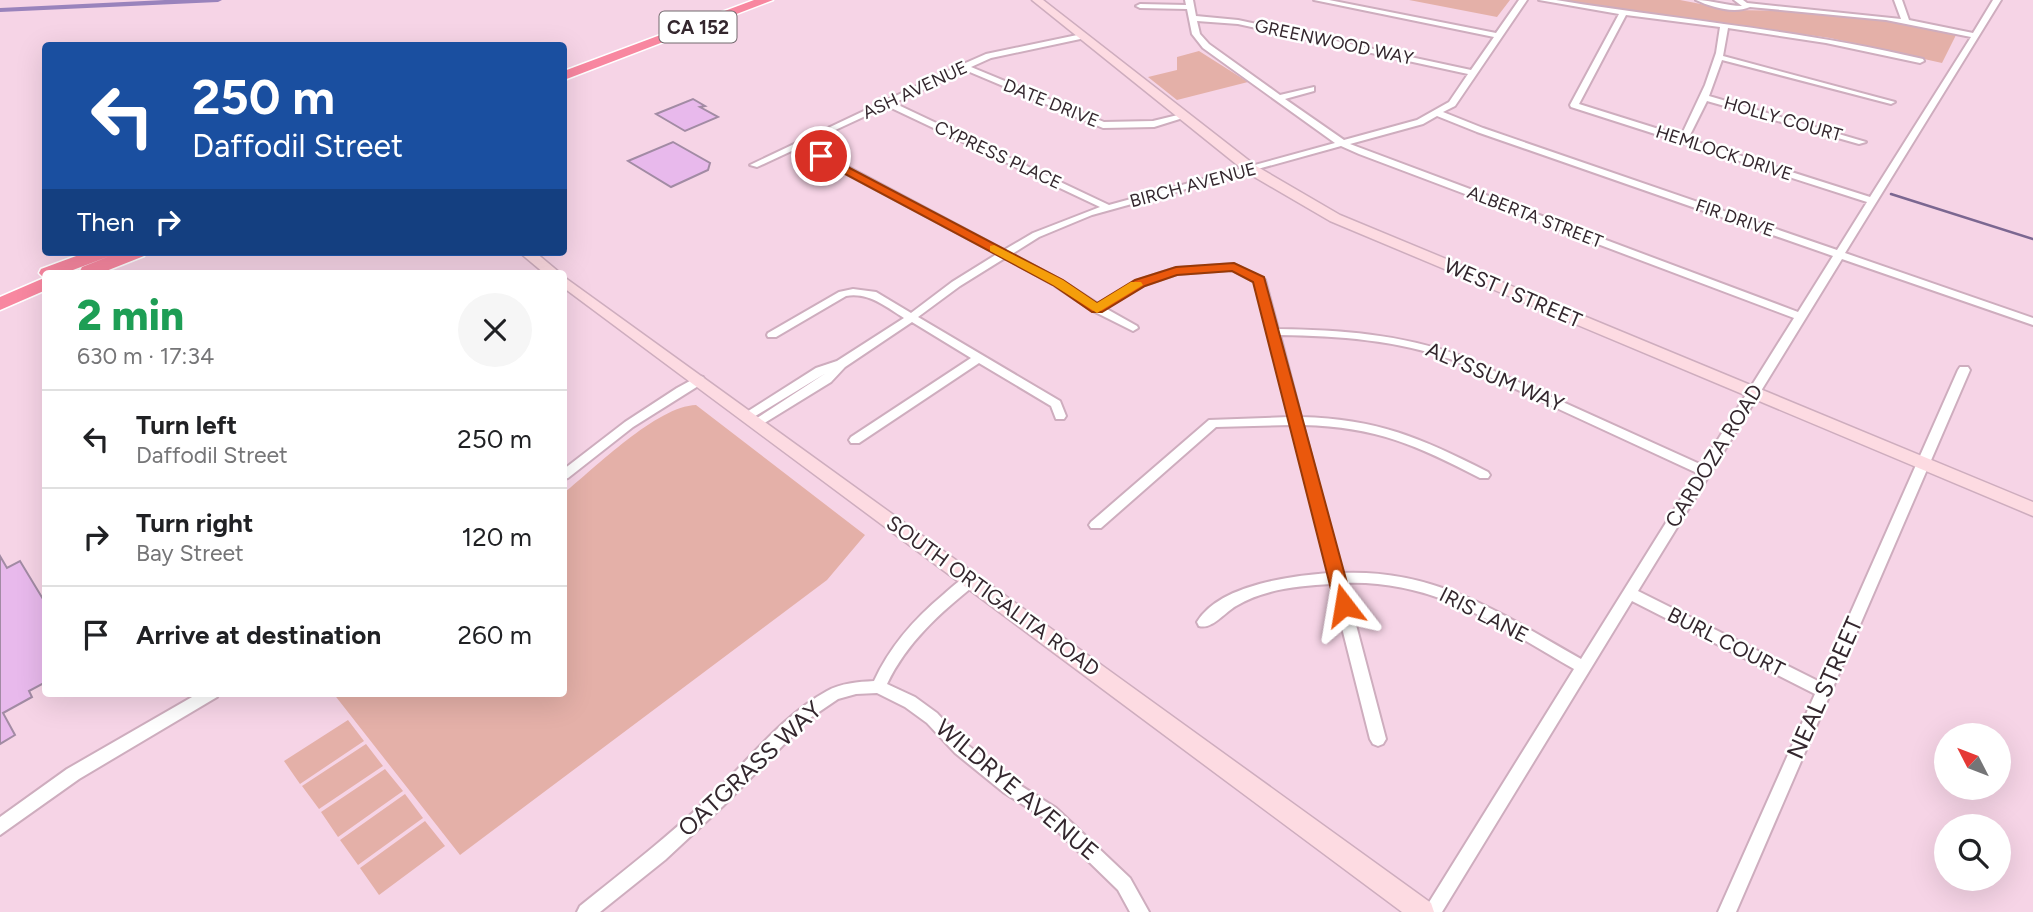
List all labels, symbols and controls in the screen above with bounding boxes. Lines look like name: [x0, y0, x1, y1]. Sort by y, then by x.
road number: CA 152: [660, 12, 736, 42]
street label: GREENWOOD WAY: [1253, 14, 1416, 70]
street label: ASH AVENUE: [859, 56, 971, 124]
text: 250 m: [192, 67, 335, 126]
icon: left: [77, 70, 168, 161]
street label: DATE DRIVE: [1000, 74, 1102, 132]
street label: HOLLY COURT: [1721, 92, 1845, 146]
street label: CYPRESS PLACE: [931, 116, 1065, 194]
street label: HEMLOCK DRIVE: [1653, 121, 1795, 185]
pin: [791, 126, 851, 186]
text: Daffodil Street: [192, 127, 403, 165]
icon: arrive: [802, 137, 840, 175]
street label: BIRCH AVENUE: [1127, 158, 1259, 212]
street label: ALBERTA STREET: [1464, 181, 1606, 253]
street label: FIR DRIVE: [1693, 194, 1777, 242]
icon: right: [149, 203, 187, 241]
text: Then: [77, 206, 135, 238]
street label: WEST I STREET: [1441, 252, 1586, 333]
text: 2 min: [77, 290, 184, 341]
button: close: [458, 293, 532, 367]
street label: ALYSSUM WAY: [1423, 336, 1568, 417]
text: 630 m · 17:34: [77, 342, 214, 370]
street label: CARDOZA ROAD: [1659, 379, 1768, 532]
text: Turn left: [136, 409, 237, 441]
icon: left: [77, 420, 115, 458]
text: 250 m: [457, 423, 532, 455]
text: Daffodil Street: [136, 441, 288, 469]
text: Turn right: [136, 507, 253, 539]
street label: SOUTH ORTIGALITA ROAD: [882, 510, 1105, 681]
icon: right: [77, 518, 115, 556]
text: 120 m: [462, 521, 532, 553]
text: Bay Street: [136, 539, 244, 567]
position arrow: [1307, 568, 1381, 642]
street label: IRIS LANE: [1436, 582, 1533, 648]
street label: BURL COURT: [1664, 601, 1789, 682]
street label: NEAL STREET: [1780, 612, 1869, 763]
icon: arrive: [77, 616, 115, 654]
text: Arrive at destination: [136, 619, 381, 651]
text: 260 m: [458, 619, 532, 651]
street label: OATGRASS WAY: [672, 694, 828, 842]
street label: WILDRYE AVENUE: [930, 713, 1105, 866]
north arrow: [1934, 723, 2011, 800]
map controls: [1934, 723, 2011, 891]
button: search: [1934, 814, 2011, 891]

